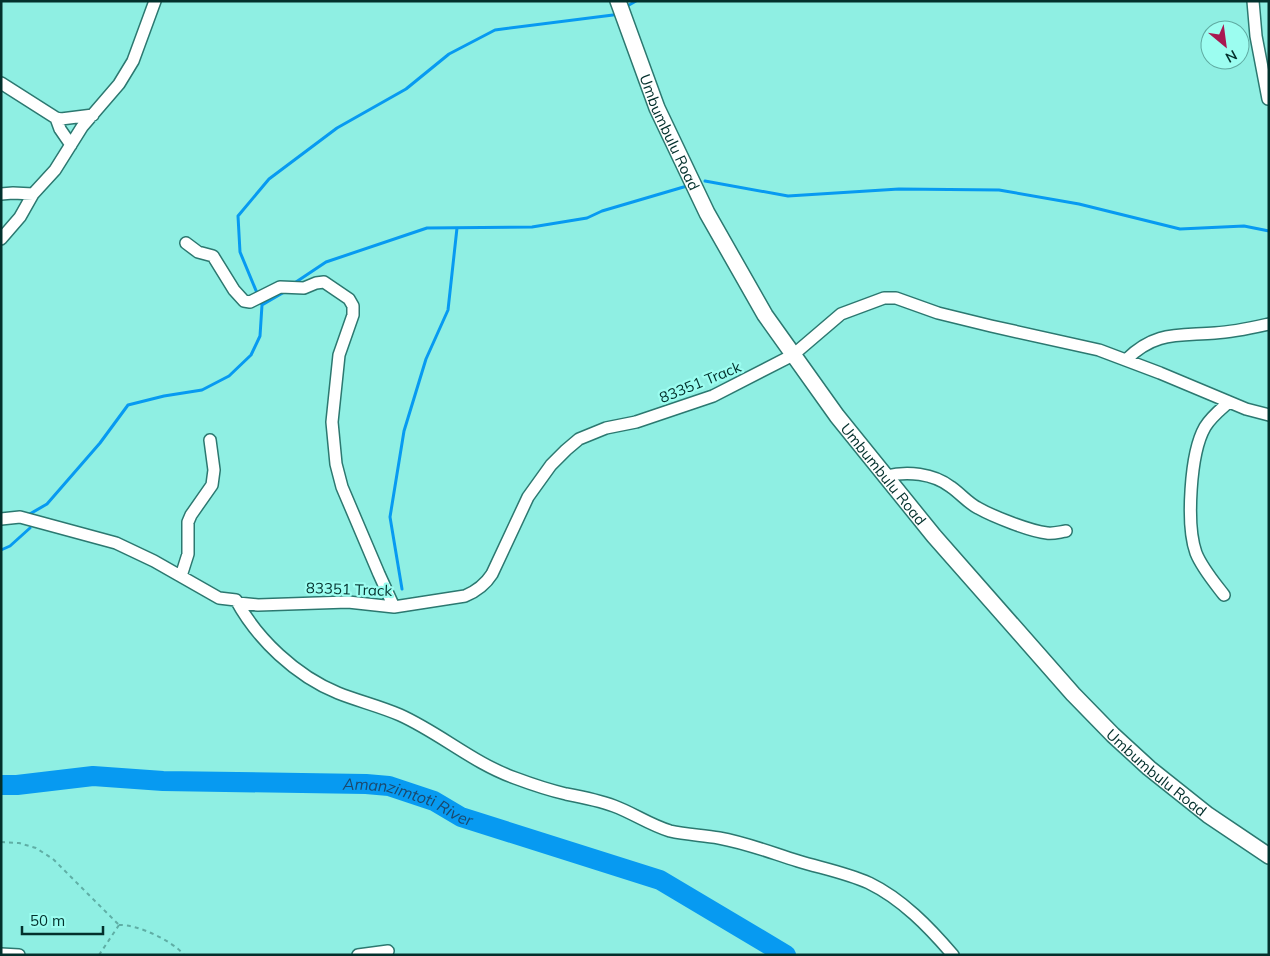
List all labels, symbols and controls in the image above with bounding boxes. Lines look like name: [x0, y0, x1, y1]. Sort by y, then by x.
north arrow: [1200, 20, 1250, 70]
text: N: [1222, 46, 1240, 67]
street label: Umbumbulu Road: [636, 71, 704, 193]
street label: 83351 Track: [656, 357, 744, 407]
street label: Umbumbulu Road: [837, 419, 931, 529]
street label: 83351 Track: [306, 578, 393, 600]
street label: Umbumbulu Road: [1103, 724, 1211, 820]
water label: Amanzimtoti River: [342, 774, 476, 830]
scale bar: [22, 904, 104, 936]
text: 50 m: [30, 911, 65, 930]

